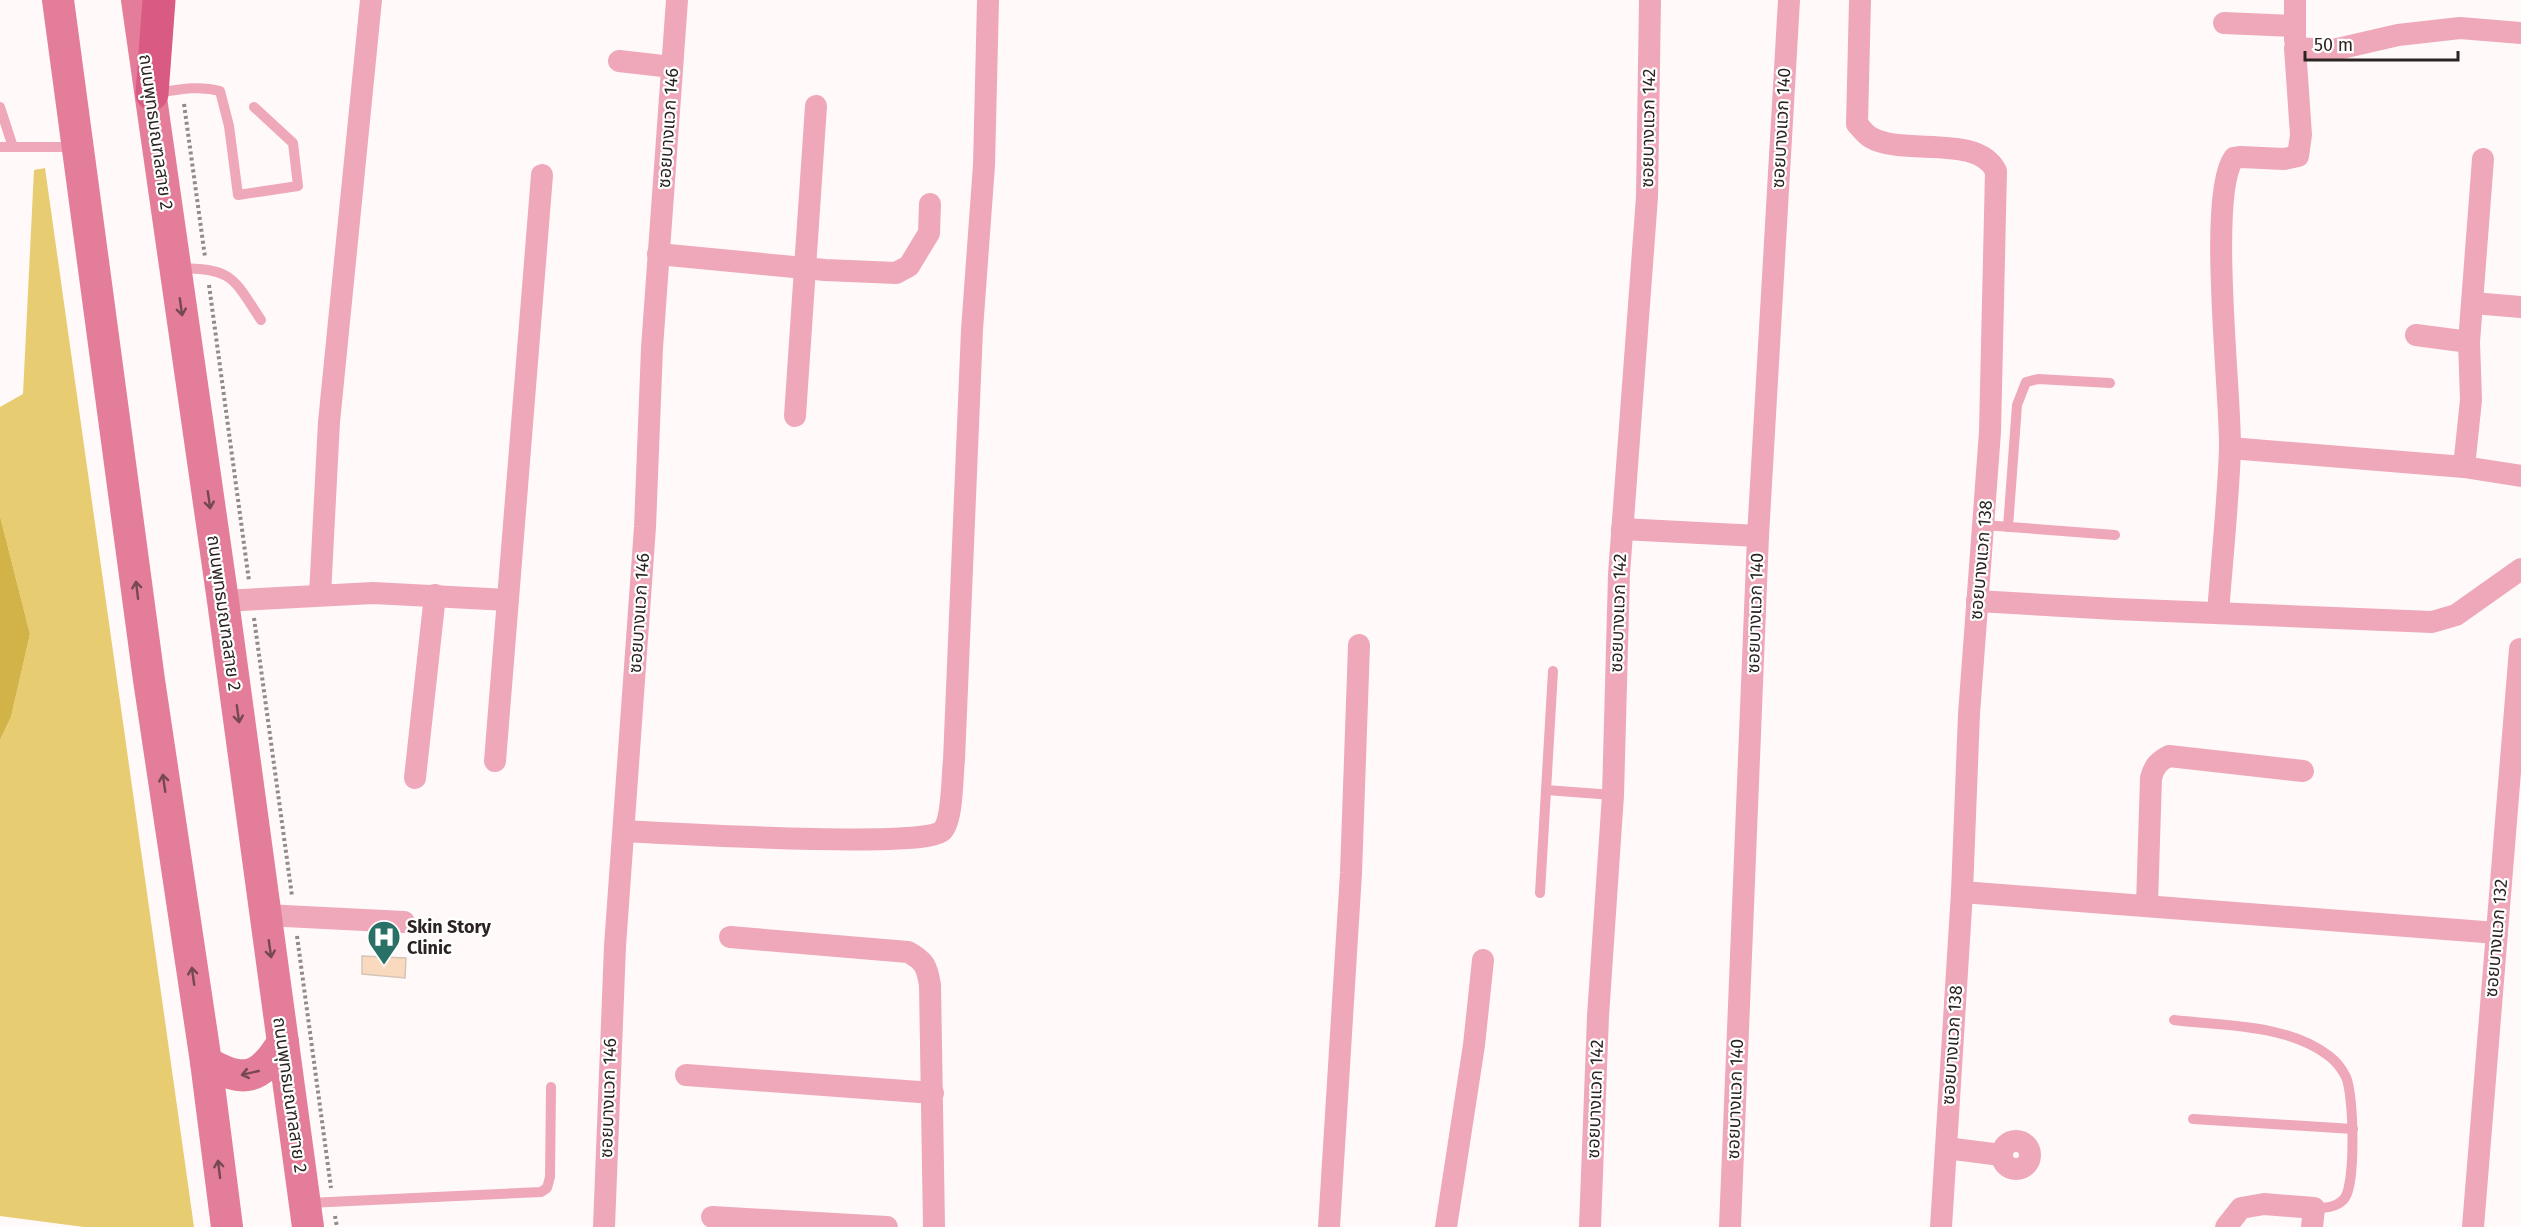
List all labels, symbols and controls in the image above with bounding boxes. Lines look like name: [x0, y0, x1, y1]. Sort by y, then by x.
scale bar: [2305, 24, 2458, 62]
text: 50 m: [2314, 34, 2353, 56]
street label: ถนนพุทธมณฑลสาย 2: [134, 53, 178, 211]
street label: ซอยบางแวก 146: [653, 67, 683, 189]
street label: ซอยบางแวก 140: [1767, 67, 1795, 189]
street label: ซอยบางแวก 142: [1636, 68, 1660, 188]
one-way arrow: [175, 297, 186, 317]
one-way arrow: [203, 490, 214, 510]
street label: ซอยบางแวก 138: [1965, 499, 1997, 621]
street label: ถนนพุทธมณฑลสาย 2: [202, 534, 246, 692]
street label: ซอยบางแวก 146: [624, 552, 654, 674]
street label: ซอยบางแวก 140: [1742, 552, 1768, 674]
street label: ซอยบางแวก 142: [1605, 553, 1631, 673]
one-way arrow: [131, 580, 142, 600]
one-way arrow: [233, 704, 244, 724]
one-way arrow: [159, 774, 170, 793]
street label: ซอยบางแวก 132: [2480, 878, 2512, 998]
place label: Skin Story Clinic: [407, 916, 492, 959]
hospital icon: Skin Story Clinic: [366, 919, 402, 966]
one-way arrow: [265, 939, 276, 959]
one-way arrow: [187, 966, 198, 986]
street label: ซอยบางแวก 138: [1937, 984, 1967, 1106]
street label: ถนนพุทธมณฑลสาย 2: [268, 1016, 312, 1174]
street label: ซอยบางแวก 146: [595, 1037, 621, 1159]
street label: ซอยบางแวก 140: [1722, 1038, 1748, 1160]
street label: ซอยบางแวก 142: [1582, 1039, 1608, 1159]
one-way arrow: [241, 1068, 260, 1080]
one-way arrow: [214, 1160, 225, 1179]

